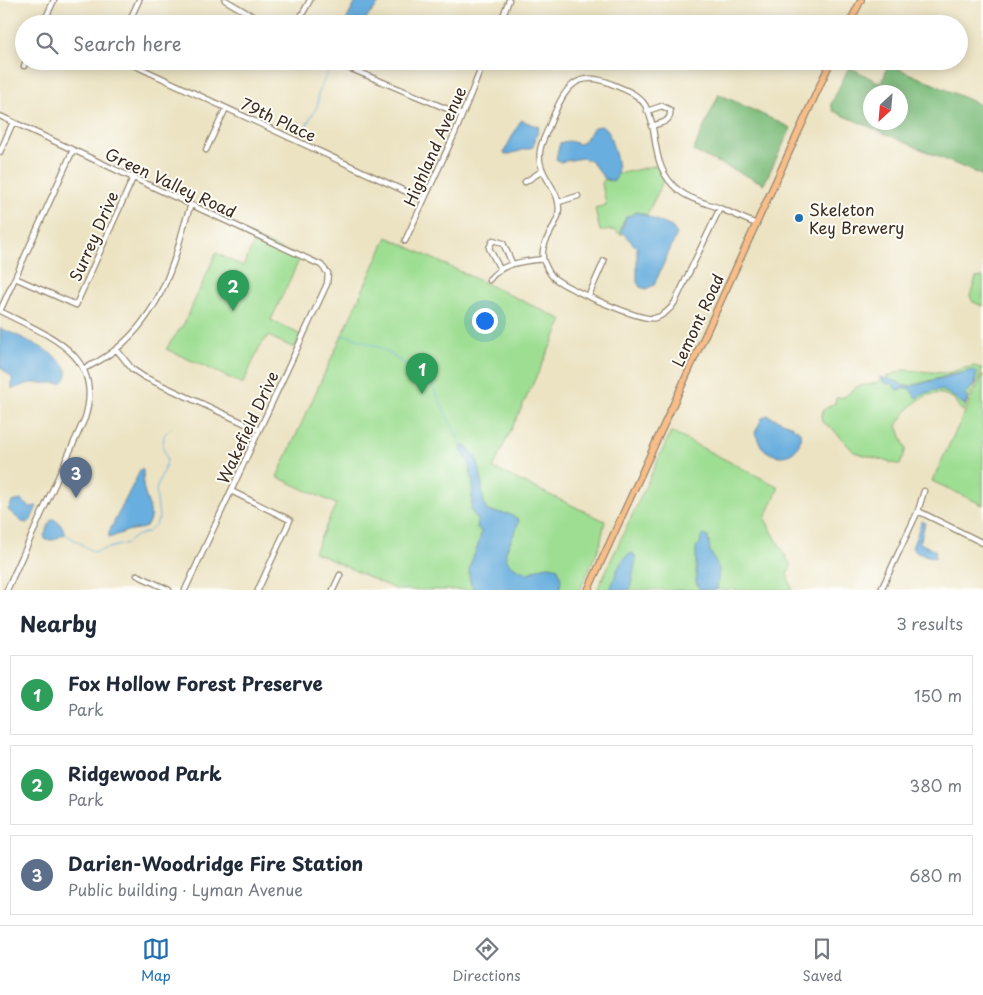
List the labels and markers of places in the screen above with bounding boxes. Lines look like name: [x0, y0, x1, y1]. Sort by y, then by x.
place label: Skeleton Key Brewery: [809, 197, 904, 239]
marker: Skeleton Key Brewery: [793, 212, 805, 224]
pin: 2: [217, 270, 249, 311]
pin: 1: [406, 353, 438, 394]
pin: 3: [60, 457, 92, 498]

